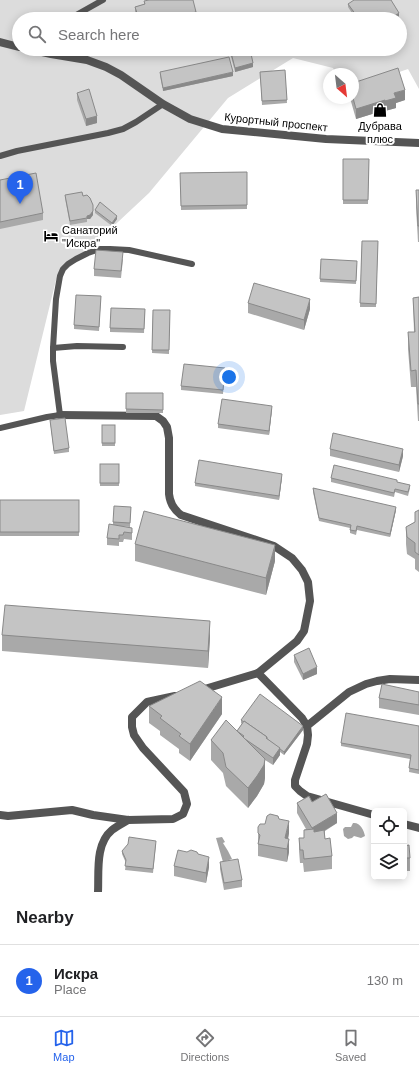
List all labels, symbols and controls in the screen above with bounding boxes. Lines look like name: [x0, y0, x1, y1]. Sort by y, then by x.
search box: [12, 12, 407, 56]
icon: search: [26, 23, 48, 45]
text: Search here: [58, 26, 140, 43]
north arrow: [323, 68, 359, 104]
shop icon: Дубрава плюс: [372, 102, 388, 118]
street label: Курортный проспект: [224, 111, 328, 133]
place label: Дубрава плюс: [358, 120, 403, 145]
pin: 1: [7, 171, 33, 204]
place label: Санаторий "Искра": [62, 224, 118, 249]
hotel icon: Санаторий "Искра": [43, 228, 59, 244]
your location: [219, 367, 239, 387]
map controls: [371, 808, 407, 880]
button: locate: [371, 808, 407, 844]
button: layers: [371, 844, 407, 880]
text: Nearby: [16, 908, 74, 927]
text: Искра: [54, 965, 98, 982]
text: 1: [25, 973, 33, 988]
text: 130 m: [367, 973, 403, 988]
text: Place: [54, 982, 87, 997]
tab: Map: [53, 1027, 75, 1063]
tab: Directions: [180, 1027, 229, 1063]
tab: Saved: [335, 1027, 366, 1063]

